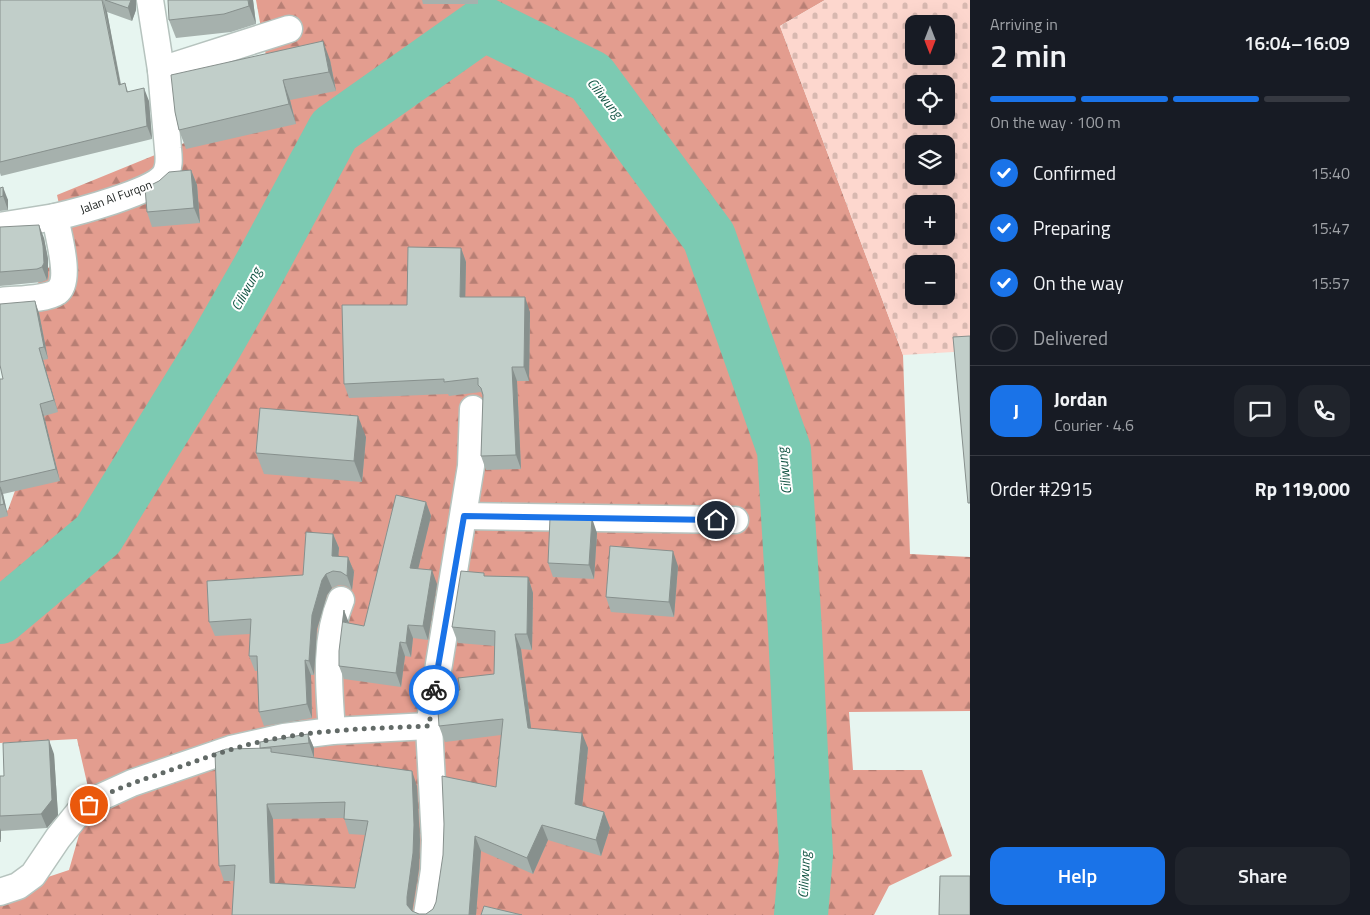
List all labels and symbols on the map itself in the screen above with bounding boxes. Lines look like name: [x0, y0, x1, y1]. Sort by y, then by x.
north arrow: [905, 15, 955, 65]
water label: Ciliwung: [583, 73, 629, 124]
street label: Jalan Al Furqon: [77, 175, 155, 218]
water label: Ciliwung: [225, 262, 267, 314]
water label: Ciliwung: [770, 445, 796, 495]
pin: [695, 499, 737, 541]
courier: [409, 665, 459, 715]
pin: [68, 784, 110, 826]
water label: Ciliwung: [792, 850, 815, 899]

